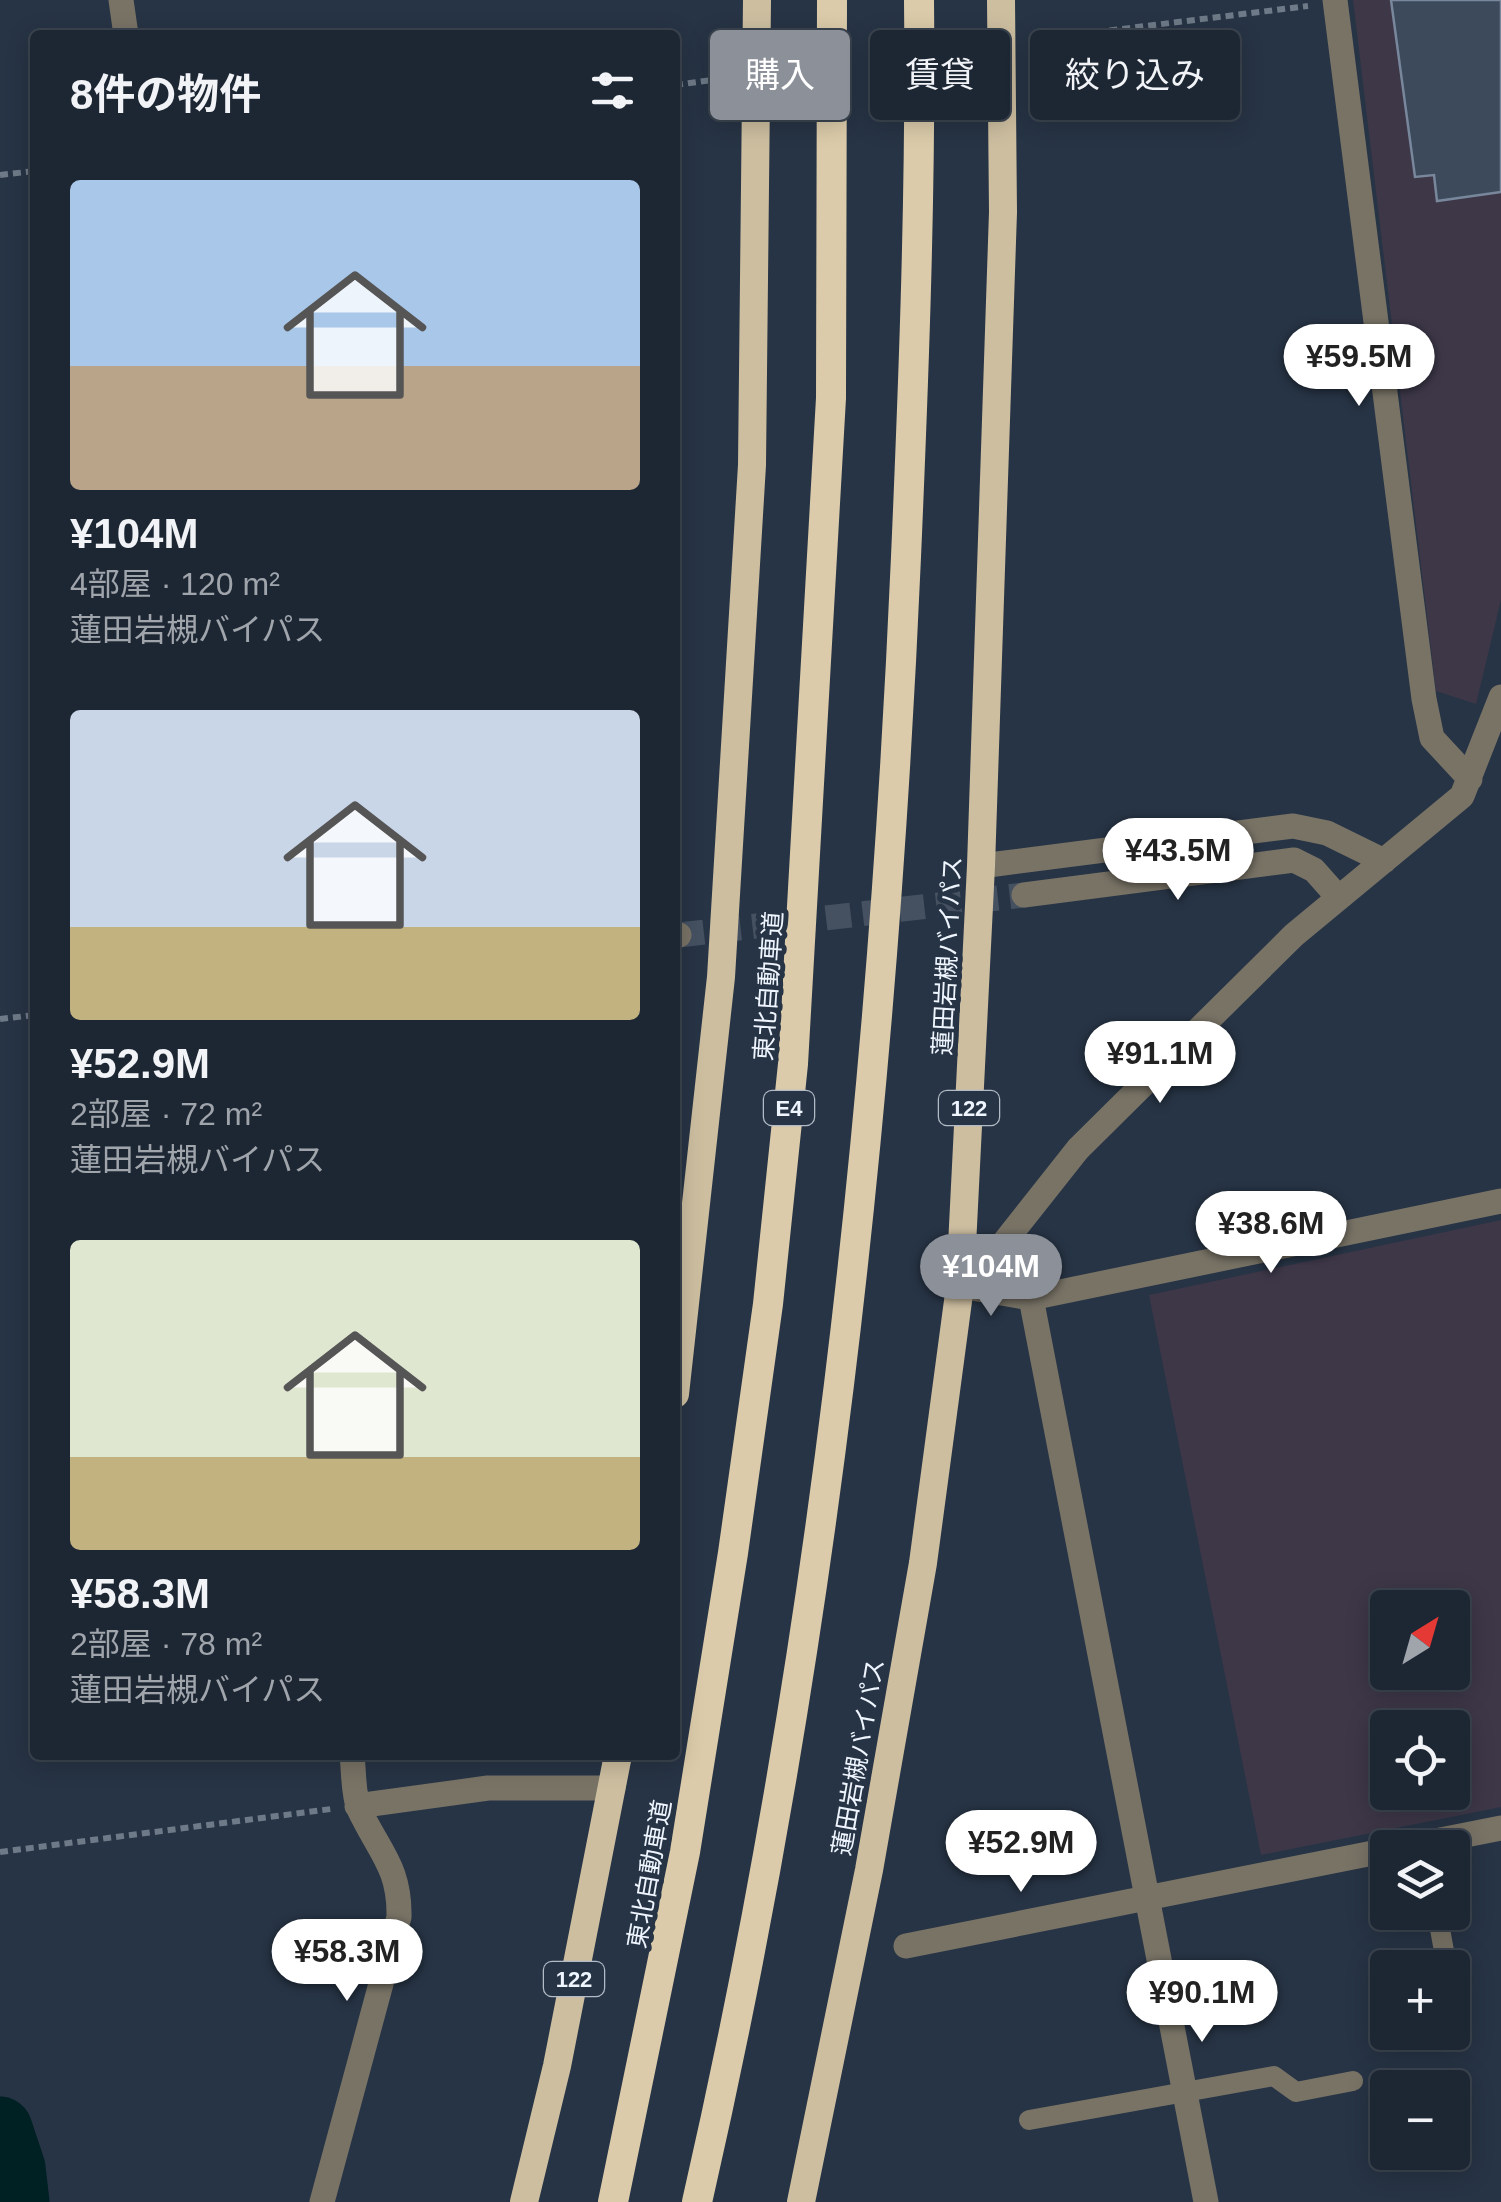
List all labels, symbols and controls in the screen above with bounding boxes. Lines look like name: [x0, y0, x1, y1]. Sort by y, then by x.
chip: 購入: [710, 30, 850, 120]
chip: 賃貸: [870, 30, 1010, 120]
chip: 絞り込み: [1030, 30, 1240, 120]
icon: filters: [585, 63, 640, 118]
text: 8件の物件: [70, 71, 261, 118]
icon: home: [265, 245, 445, 425]
pin: ¥59.5M: [1278, 324, 1440, 409]
text: ¥59.5M: [1306, 338, 1412, 374]
text: ¥104M: [70, 510, 198, 557]
text: 4部屋 · 120 m²: [70, 566, 280, 602]
text: 蓮田岩槻バイパス: [70, 612, 325, 648]
icon: home: [265, 775, 445, 955]
pin: ¥43.5M: [1097, 818, 1259, 903]
text: ¥43.5M: [1125, 832, 1231, 868]
street label: 蓮田岩槻バイパス: [928, 856, 966, 1056]
street label: 東北自動車道: [749, 910, 787, 1062]
pin: ¥91.1M: [1079, 1021, 1241, 1106]
text: ¥91.1M: [1107, 1035, 1213, 1071]
text: ¥52.9M: [70, 1040, 210, 1087]
road number: E4: [764, 1091, 814, 1125]
road number: 122: [939, 1091, 999, 1125]
text: 2部屋 · 72 m²: [70, 1096, 262, 1132]
text: 蓮田岩槻バイパス: [70, 1142, 325, 1178]
pin: ¥38.6M: [1190, 1191, 1352, 1276]
text: ¥38.6M: [1218, 1205, 1324, 1241]
pin: ¥104M: [921, 1234, 1061, 1319]
text: ¥104M: [942, 1248, 1040, 1284]
icon: home: [265, 1305, 445, 1485]
text: ¥58.3M: [70, 1570, 210, 1617]
north arrow: [1370, 1590, 1470, 1690]
map controls: [1370, 1590, 1470, 2170]
text: 2部屋 · 78 m²: [70, 1626, 262, 1662]
street label: 蓮田岩槻バイパス: [827, 1656, 889, 1858]
text: 蓮田岩槻バイパス: [70, 1672, 325, 1708]
button: locate: [1370, 1710, 1470, 1810]
street label: 東北自動車道: [622, 1798, 676, 1950]
pin: ¥52.9M: [940, 1810, 1102, 1895]
text: ¥52.9M: [968, 1824, 1074, 1860]
button: layers: [1370, 1830, 1470, 1930]
pin: ¥58.3M: [266, 1919, 428, 2004]
text: ¥58.3M: [294, 1933, 400, 1969]
button: +: [1370, 1950, 1470, 2050]
pin: ¥90.1M: [1121, 1960, 1283, 2045]
road number: 122: [544, 1962, 604, 1996]
text: ¥90.1M: [1149, 1974, 1255, 2010]
button: −: [1370, 2070, 1470, 2170]

